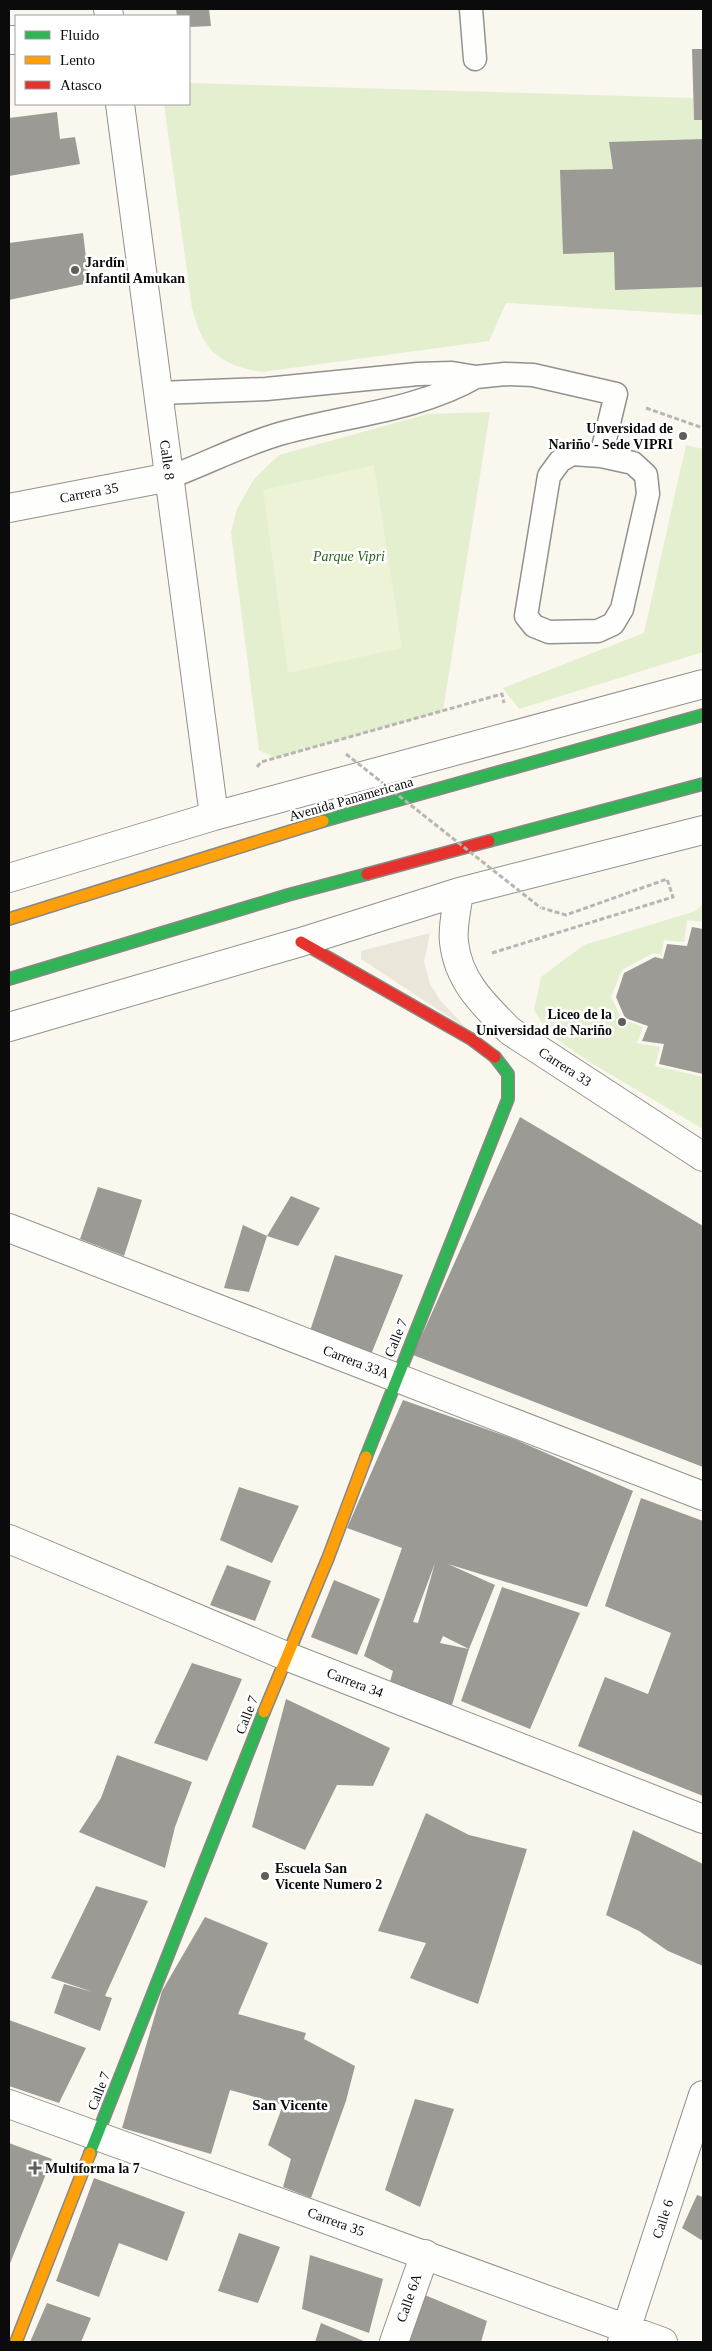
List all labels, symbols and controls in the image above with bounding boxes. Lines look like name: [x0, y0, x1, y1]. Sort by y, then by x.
legend: [15, 15, 190, 105]
text: Fluido: [60, 27, 99, 43]
text: Lento: [60, 52, 95, 68]
text: Atasco: [60, 77, 102, 93]
place label: Jardín Infantil Amukan: [85, 255, 185, 286]
marker: Jardín Infantil Amukan: [69, 264, 81, 276]
place label: Unversidad de Nariño - Sede VIPRI: [548, 421, 673, 452]
marker: Unversidad de Nariño - Sede VIPRI: [677, 430, 689, 442]
street label: Calle 8: [157, 439, 177, 481]
street label: Carrera 35: [58, 480, 120, 506]
park label: Parque Vipri: [312, 549, 385, 564]
street label: Avenida Panamericana: [287, 774, 416, 824]
place label: Liceo de la Universidad de Nariño: [476, 1007, 612, 1038]
marker: Liceo de la Universidad de Nariño: [616, 1016, 628, 1028]
street label: Carrera 33: [536, 1045, 594, 1089]
street label: Calle 7: [382, 1317, 410, 1359]
street label: Carrera 33A: [321, 1343, 392, 1382]
street label: Carrera 34: [325, 1665, 385, 1701]
street label: Calle 7: [233, 1694, 261, 1736]
place label: Escuela San Vicente Numero 2: [275, 1861, 382, 1892]
marker: Escuela San Vicente Numero 2: [259, 1870, 271, 1882]
street label: Calle 7: [85, 2070, 113, 2112]
district label: San Vicente: [252, 2097, 328, 2113]
place label: Multiforma la 7: [45, 2161, 140, 2176]
marker: Multiforma la 7: [29, 2162, 41, 2174]
street label: Calle 6: [650, 2198, 676, 2240]
street label: Carrera 35: [305, 2205, 367, 2239]
street label: Calle 6A: [394, 2271, 425, 2324]

